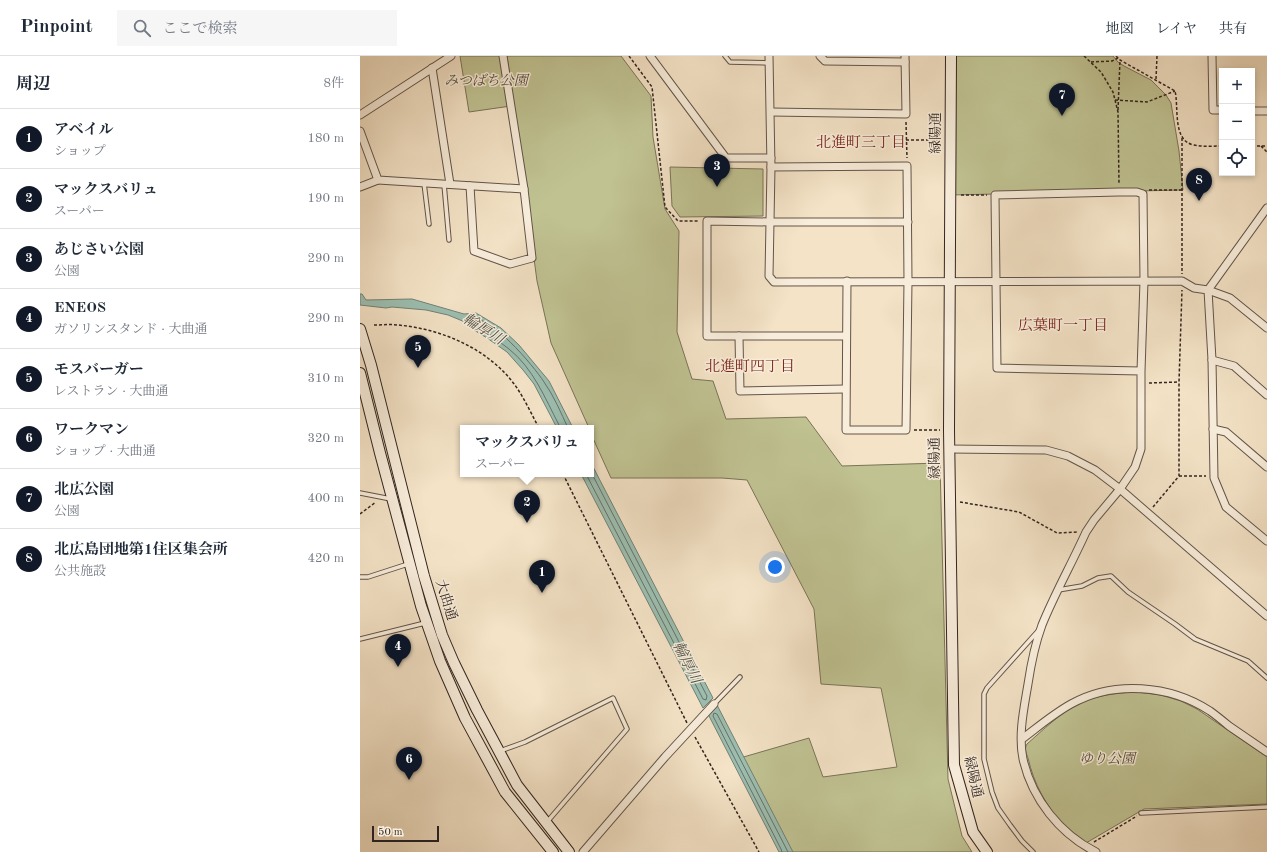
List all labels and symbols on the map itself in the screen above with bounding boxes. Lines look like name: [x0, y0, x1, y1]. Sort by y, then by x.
park label: みつばち公園: [444, 73, 530, 88]
pin: 7: [1049, 83, 1075, 116]
street label: 緑陽通: [928, 112, 943, 154]
district label: 北進町三丁目: [816, 134, 906, 151]
pin: 3: [704, 154, 730, 187]
pin: 8: [1186, 168, 1212, 201]
water label: 輪厚川: [460, 310, 509, 349]
district label: 広葉町一丁目: [1018, 317, 1108, 334]
pin: 5: [405, 335, 431, 368]
district label: 北進町四丁目: [705, 358, 795, 375]
street label: 緑陽通: [927, 437, 942, 479]
pin: 2: [514, 490, 540, 523]
your location: [765, 557, 785, 577]
pin: 1: [529, 560, 555, 593]
street label: 大曲通: [433, 578, 460, 622]
pin: 4: [385, 634, 411, 667]
water label: 輪厚川: [669, 639, 706, 688]
pin: 6: [396, 747, 422, 780]
park label: ゆり公園: [1079, 751, 1137, 766]
street label: 緑陽通: [961, 755, 986, 799]
scale bar: [372, 824, 439, 843]

